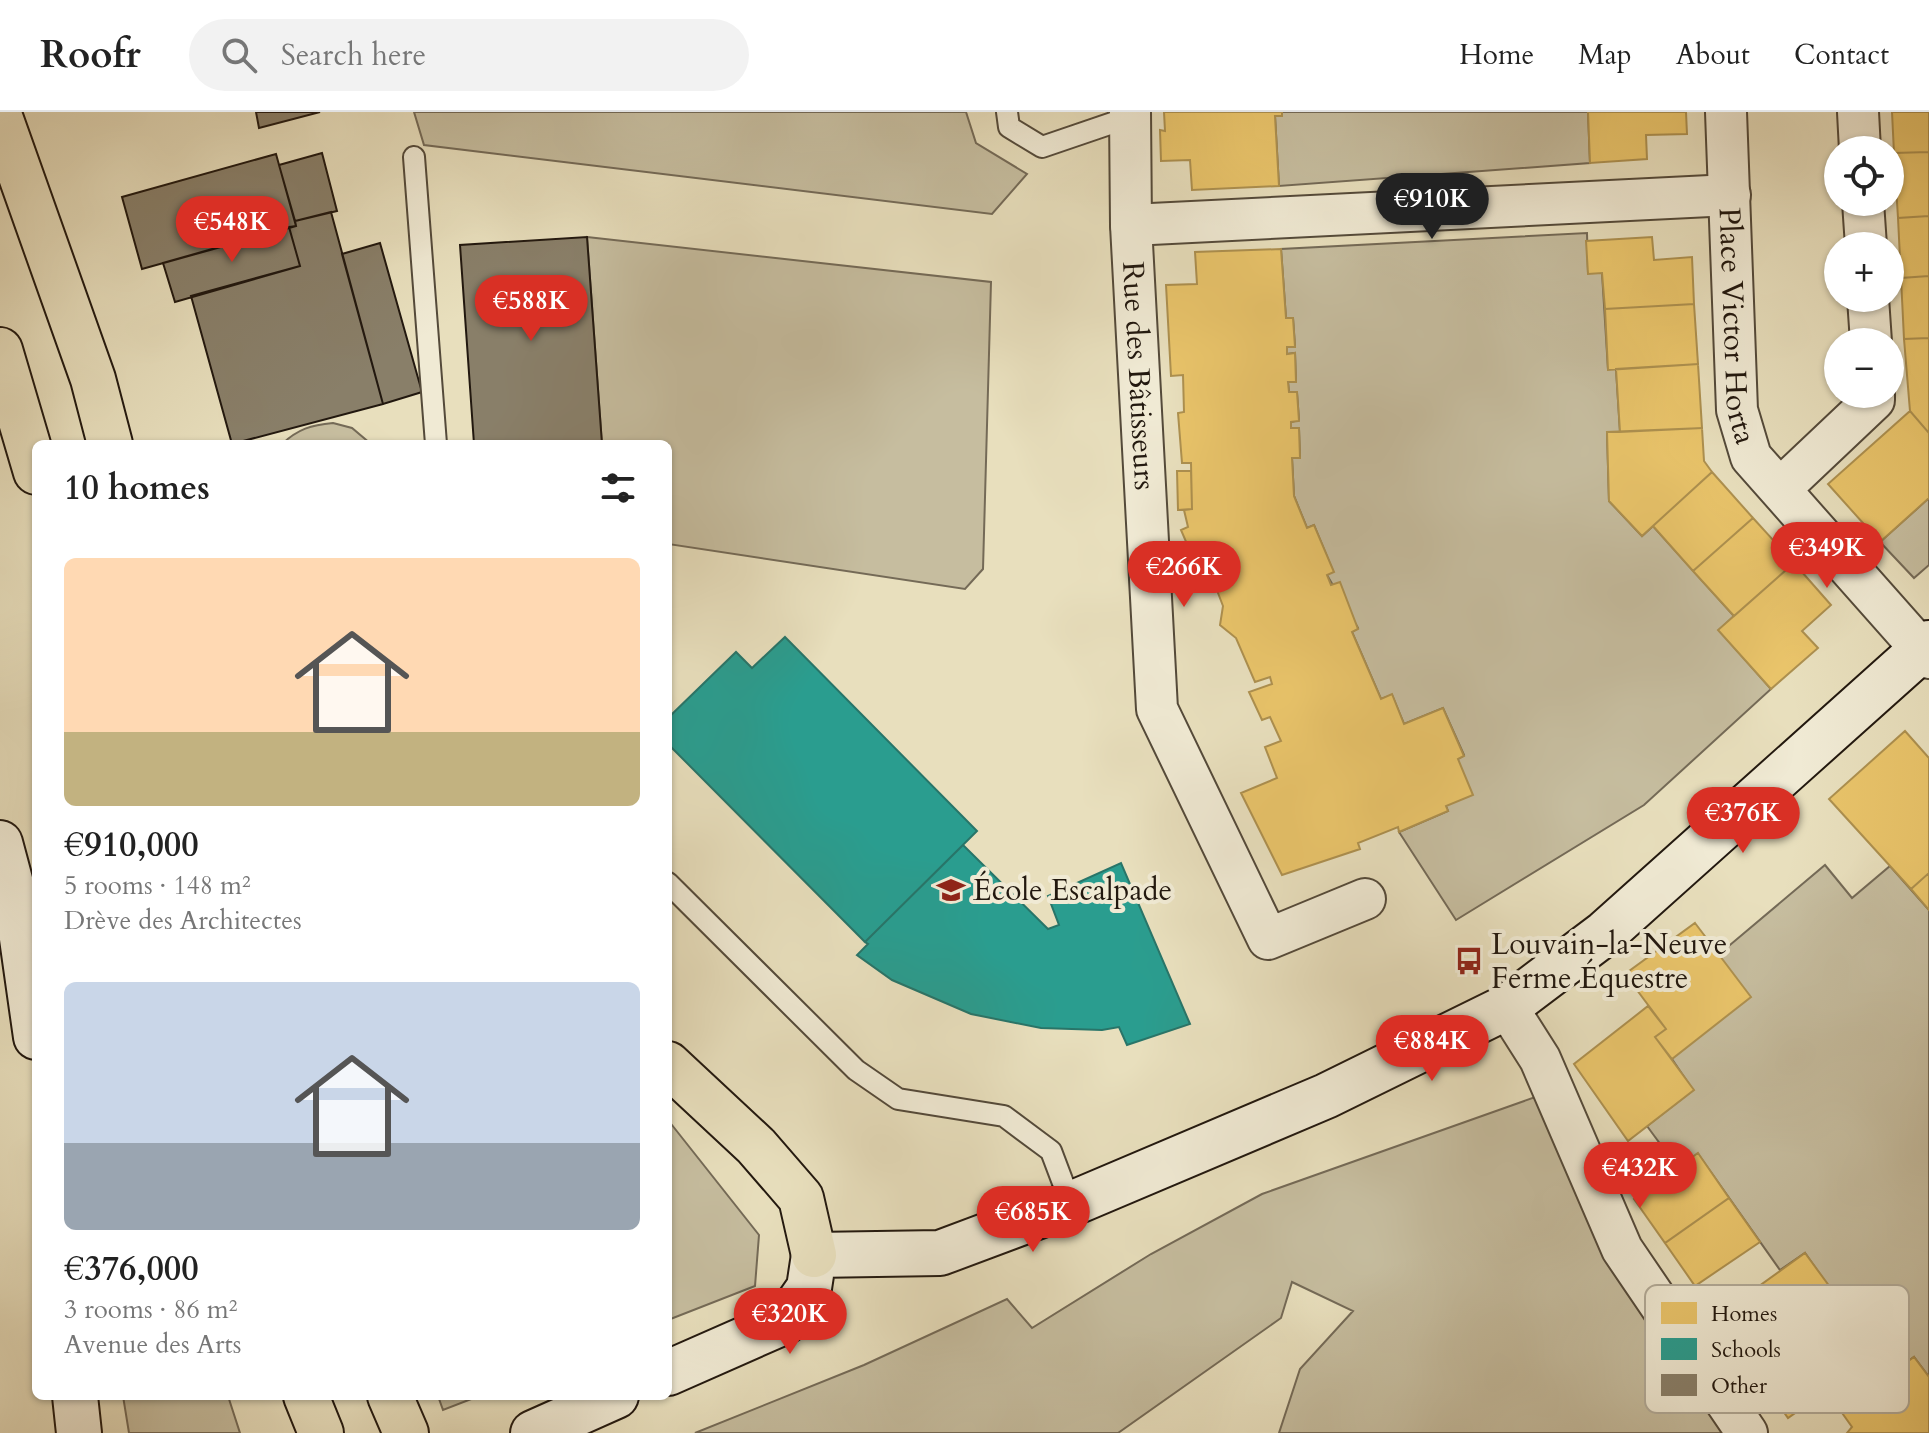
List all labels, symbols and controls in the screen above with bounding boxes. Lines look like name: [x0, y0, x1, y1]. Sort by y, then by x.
search box: [189, 19, 749, 91]
text: Roofr: [40, 29, 141, 81]
icon: search: [217, 33, 261, 77]
text: Search here: [281, 35, 426, 76]
text: Home: [1459, 36, 1534, 74]
text: Map: [1578, 36, 1632, 74]
text: About: [1676, 36, 1750, 74]
text: Contact: [1794, 36, 1889, 74]
map controls: [1824, 136, 1904, 408]
button: locate: [1824, 136, 1904, 216]
pin: €910K: [1376, 173, 1488, 241]
text: €910K: [1394, 181, 1470, 216]
pin: €548K: [176, 196, 288, 264]
text: €548K: [194, 204, 270, 239]
street label: Place Victor Horta: [1709, 207, 1766, 449]
button: +: [1824, 232, 1904, 312]
street label: Rue des Bâtisseurs: [1112, 260, 1166, 491]
pin: €588K: [475, 275, 587, 343]
text: €588K: [493, 283, 569, 318]
button: −: [1824, 328, 1904, 408]
text: 10 homes: [64, 465, 210, 511]
icon: filters: [596, 466, 640, 510]
pin: €349K: [1771, 522, 1883, 590]
text: €349K: [1789, 530, 1865, 565]
pin: €266K: [1128, 541, 1240, 609]
text: €266K: [1146, 549, 1222, 584]
icon: home: [280, 610, 424, 754]
pin: €376K: [1687, 787, 1799, 855]
text: €376K: [1705, 795, 1781, 830]
text: €910,000: [64, 822, 199, 868]
text: 5 rooms · 148 m²: [64, 868, 251, 903]
place label: École Escalpade: [973, 870, 1172, 911]
school or university icon: École Escalpade: [936, 875, 966, 905]
text: Drève des Architectes: [64, 903, 302, 938]
place label: Louvain-la-Neuve Ferme Équestre: [1491, 924, 1727, 999]
bus stop icon: Louvain-la-Neuve Ferme Équestre: [1454, 946, 1484, 976]
pin: €884K: [1376, 1015, 1488, 1083]
text: €884K: [1394, 1023, 1470, 1058]
icon: home: [280, 1034, 424, 1178]
pin: €432K: [1584, 1142, 1696, 1210]
text: €432K: [1602, 1150, 1678, 1185]
pin: €685K: [977, 1186, 1089, 1254]
text: €685K: [995, 1194, 1071, 1229]
text: €376,000: [64, 1246, 199, 1292]
legend: [1645, 1285, 1909, 1413]
pin: €320K: [734, 1288, 846, 1356]
text: 3 rooms · 86 m²: [64, 1292, 237, 1327]
text: €320K: [752, 1296, 828, 1331]
text: Homes: [1711, 1299, 1777, 1329]
text: Avenue des Arts: [64, 1327, 242, 1362]
text: Schools: [1711, 1335, 1781, 1365]
text: Other: [1711, 1371, 1768, 1401]

